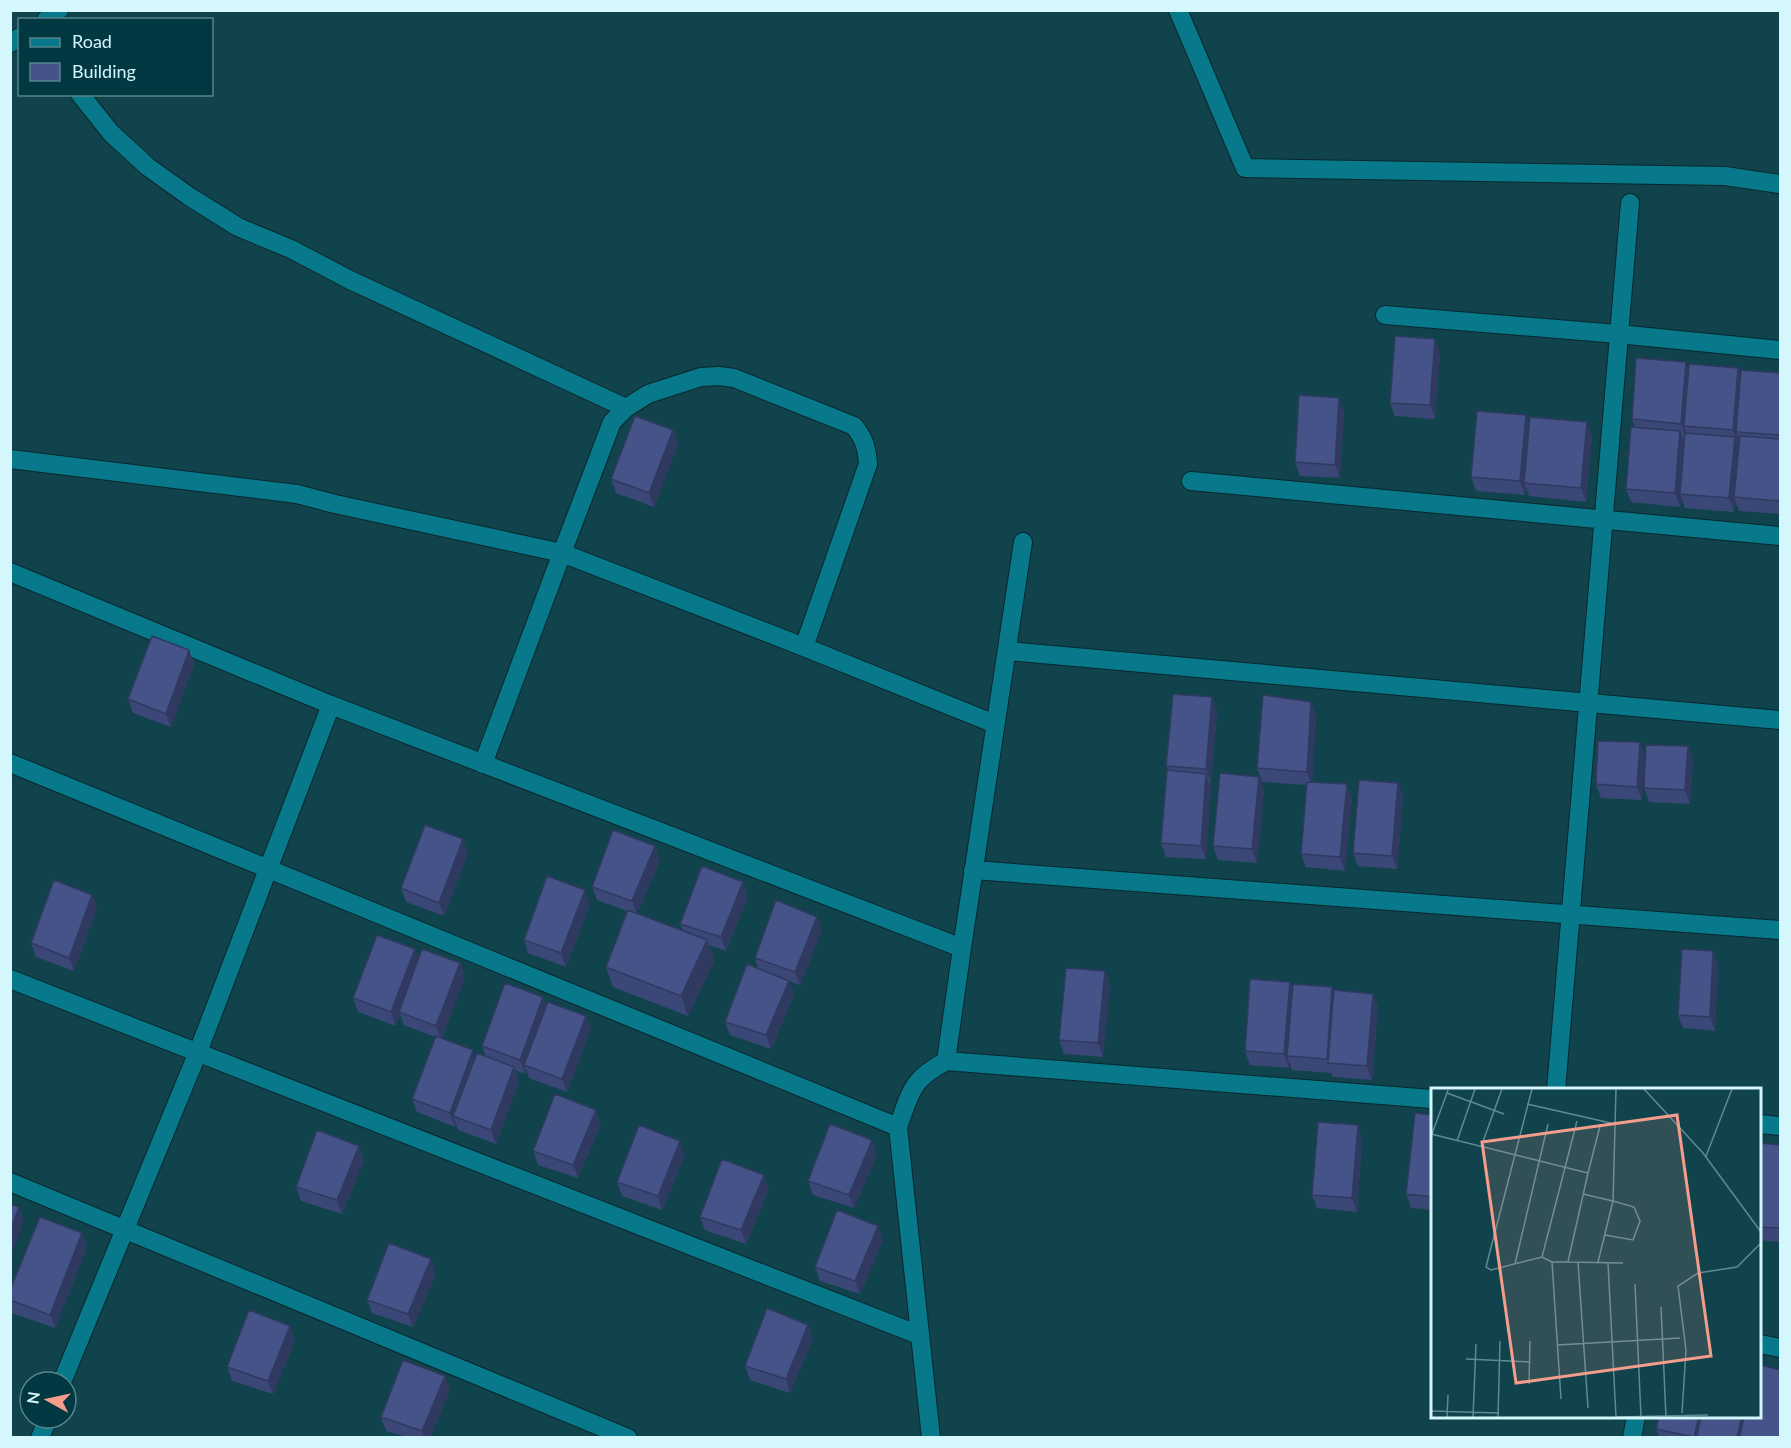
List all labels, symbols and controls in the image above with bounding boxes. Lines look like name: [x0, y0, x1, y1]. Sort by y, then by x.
legend: [18, 18, 213, 96]
text: Road: [72, 30, 112, 52]
text: Building: [72, 60, 136, 82]
inset map: [1431, 1088, 1761, 1418]
north arrow: [18, 1370, 78, 1430]
text: N: [22, 1390, 43, 1405]

